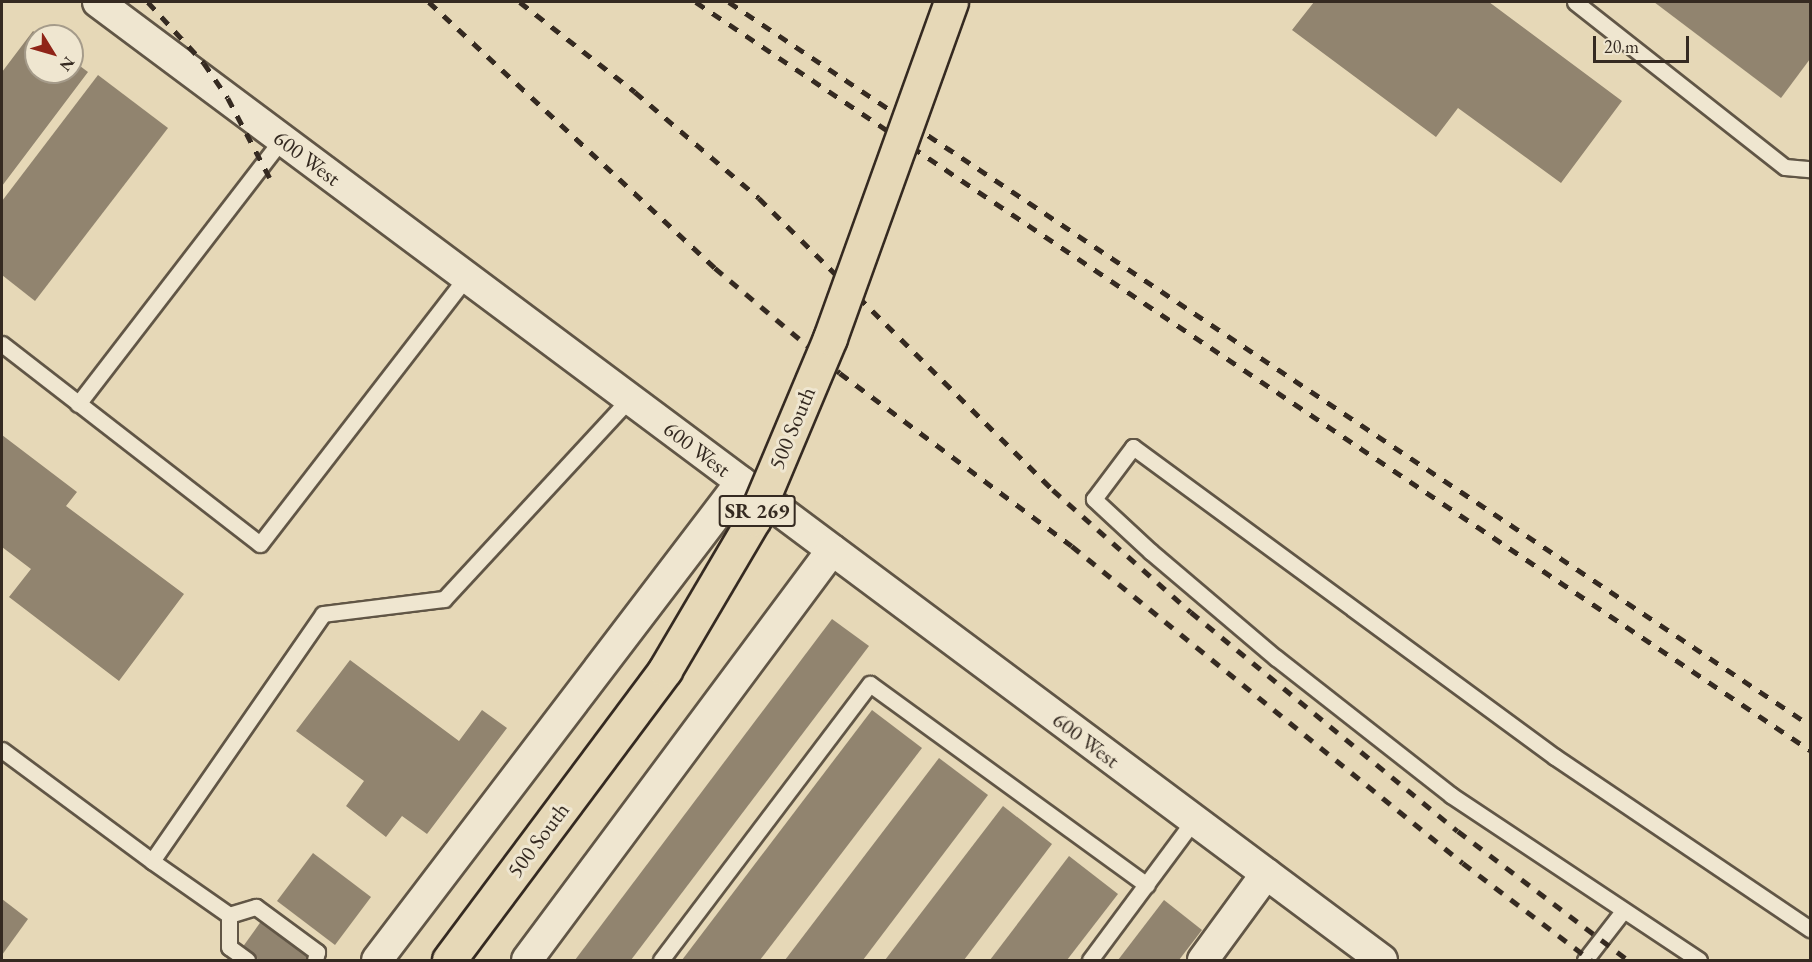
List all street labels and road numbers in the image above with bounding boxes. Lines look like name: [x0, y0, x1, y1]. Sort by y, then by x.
street label: 600 West: [268, 124, 346, 192]
street label: 500 South: [763, 383, 821, 473]
street label: 600 West: [658, 415, 736, 483]
road number: SR 269: [718, 493, 796, 529]
street label: 600 West: [1047, 706, 1125, 774]
street label: 500 South: [501, 797, 575, 883]

